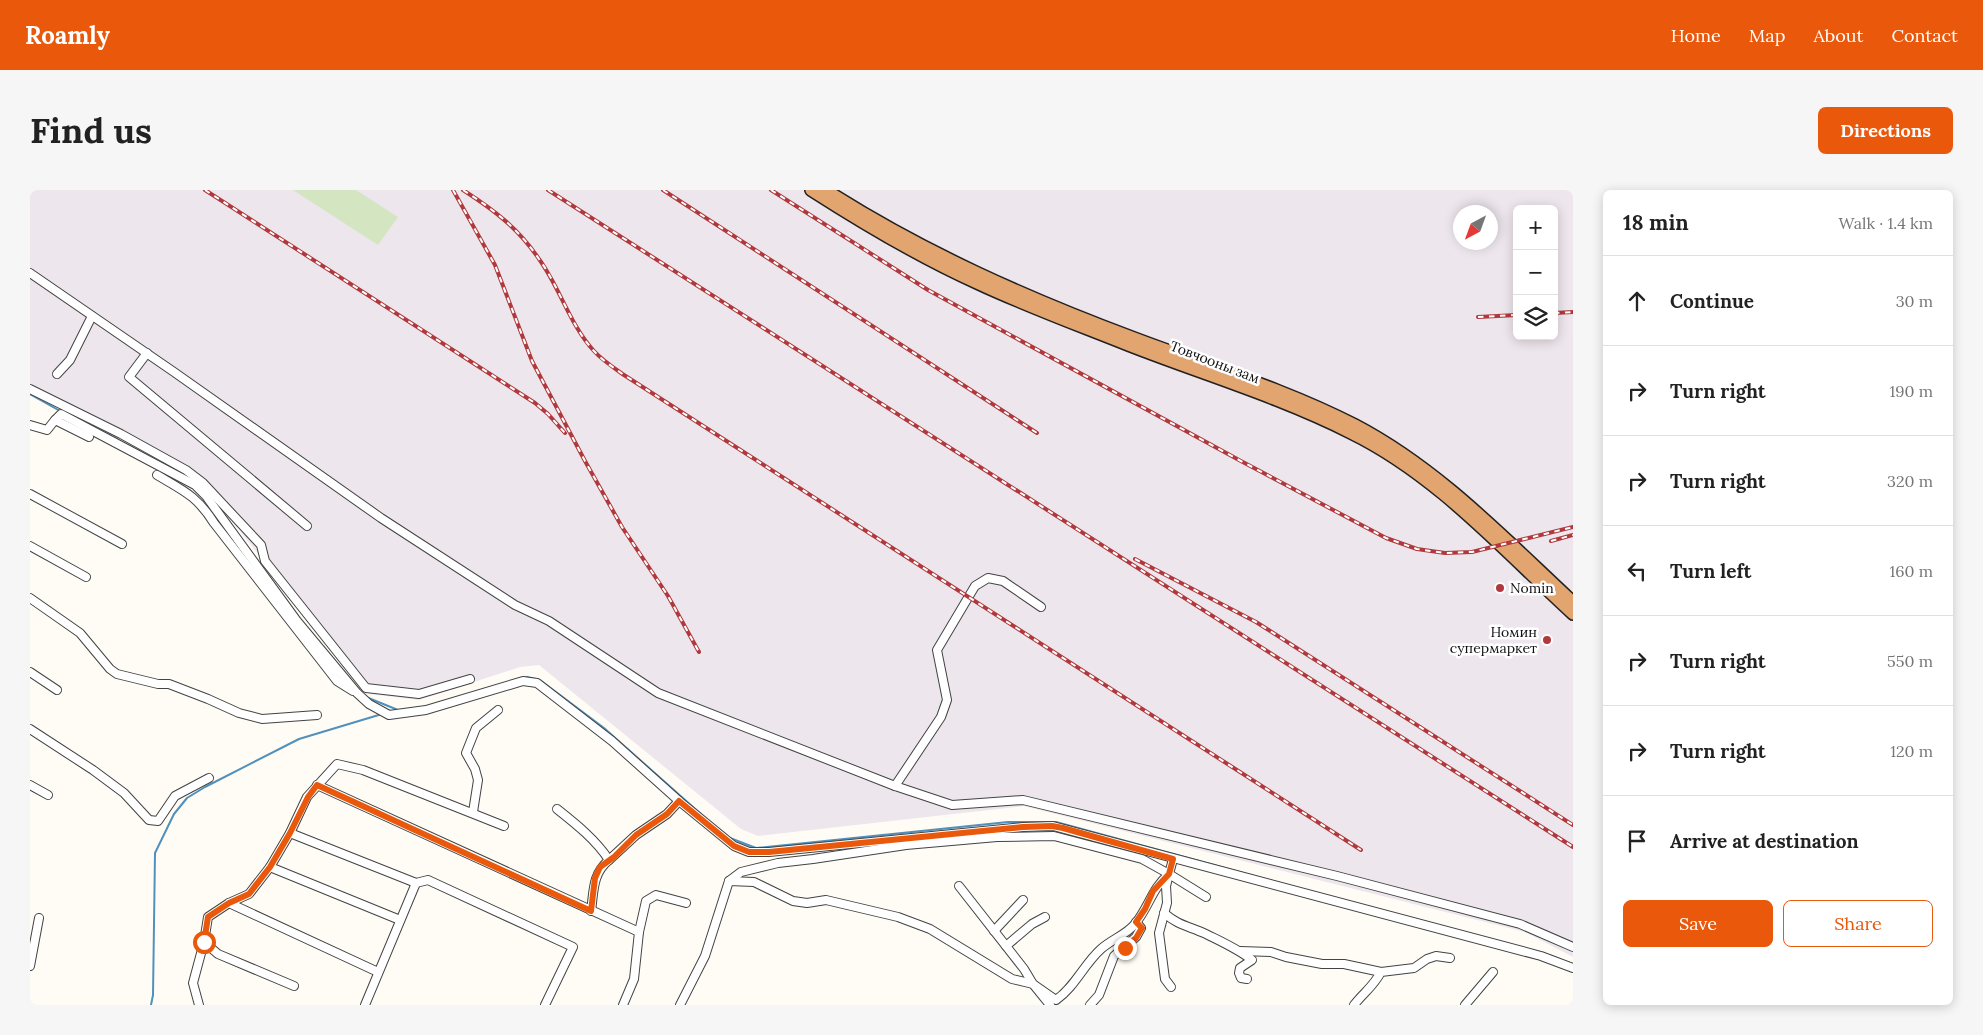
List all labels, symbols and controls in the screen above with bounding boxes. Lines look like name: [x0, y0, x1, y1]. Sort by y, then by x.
text: Roamly: [25, 20, 110, 51]
text: Home: [1671, 24, 1721, 47]
text: Map: [1749, 24, 1785, 47]
text: About: [1813, 24, 1863, 47]
text: Contact: [1891, 24, 1958, 47]
button: Directions: [1818, 107, 1953, 154]
text: Find us: [30, 108, 152, 153]
north arrow: [1453, 205, 1498, 250]
map controls: [1513, 205, 1558, 340]
button: +: [1513, 205, 1558, 250]
text: 18 min: [1623, 209, 1689, 236]
text: Walk · 1.4 km: [1839, 213, 1933, 233]
button: −: [1513, 250, 1558, 295]
icon: ahead: [1623, 287, 1651, 315]
text: Continue: [1670, 289, 1754, 313]
text: 30 m: [1896, 291, 1933, 311]
button: layers: [1513, 295, 1558, 340]
street label: Товчооны зам: [1168, 337, 1262, 387]
icon: right: [1623, 377, 1651, 405]
text: Turn right: [1670, 379, 1766, 403]
text: 190 m: [1889, 381, 1933, 401]
icon: right: [1623, 467, 1651, 495]
text: Turn right: [1670, 469, 1766, 493]
text: 320 m: [1887, 471, 1933, 491]
icon: left: [1623, 557, 1651, 585]
text: Turn left: [1670, 559, 1751, 583]
text: 160 m: [1889, 561, 1933, 581]
place label: Nomin: [1510, 579, 1554, 597]
marker: Nomin: [1494, 582, 1506, 594]
place label: Номин супермаркет: [1450, 623, 1537, 657]
marker: Номин супермаркет: [1541, 634, 1553, 646]
icon: right: [1623, 647, 1651, 675]
text: Turn right: [1670, 649, 1766, 673]
text: 550 m: [1887, 651, 1933, 671]
icon: right: [1623, 737, 1651, 765]
text: Turn right: [1670, 739, 1766, 763]
text: 120 m: [1890, 741, 1933, 761]
icon: arrive: [1623, 827, 1651, 855]
text: Arrive at destination: [1670, 829, 1859, 853]
button: Save: [1623, 900, 1773, 947]
button: Share: [1783, 900, 1933, 947]
route start: [193, 931, 216, 954]
route end: [1114, 937, 1137, 960]

